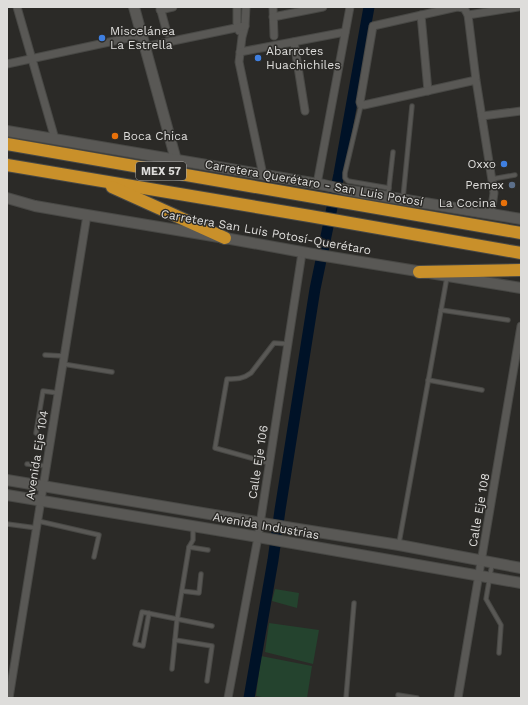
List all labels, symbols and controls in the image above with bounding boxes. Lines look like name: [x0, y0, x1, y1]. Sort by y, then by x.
place label: Miscelánea La Estrella: [110, 24, 175, 52]
marker: Miscelánea La Estrella: [97, 33, 107, 43]
place label: Abarrotes Huachichiles: [266, 44, 341, 72]
marker: Abarrotes Huachichiles: [253, 53, 263, 63]
place label: Boca Chica: [123, 129, 188, 143]
marker: Boca Chica: [110, 131, 120, 141]
street label: Carretera Querétaro - San Luis Potosí: [204, 157, 424, 209]
place label: Oxxo: [467, 157, 496, 171]
marker: Oxxo: [499, 159, 509, 169]
road number: MEX 57: [136, 162, 186, 180]
place label: Pemex: [465, 178, 504, 192]
marker: Pemex: [507, 180, 517, 190]
place label: La Cocina: [439, 196, 496, 210]
marker: La Cocina: [499, 198, 509, 208]
street label: Carretera San Luis Potosí-Querétaro: [160, 207, 372, 257]
street label: Avenida Eje 104: [23, 409, 51, 501]
street label: Calle Eje 106: [245, 424, 271, 500]
street label: Calle Eje 108: [466, 472, 492, 548]
street label: Avenida Industrias: [212, 510, 320, 542]

